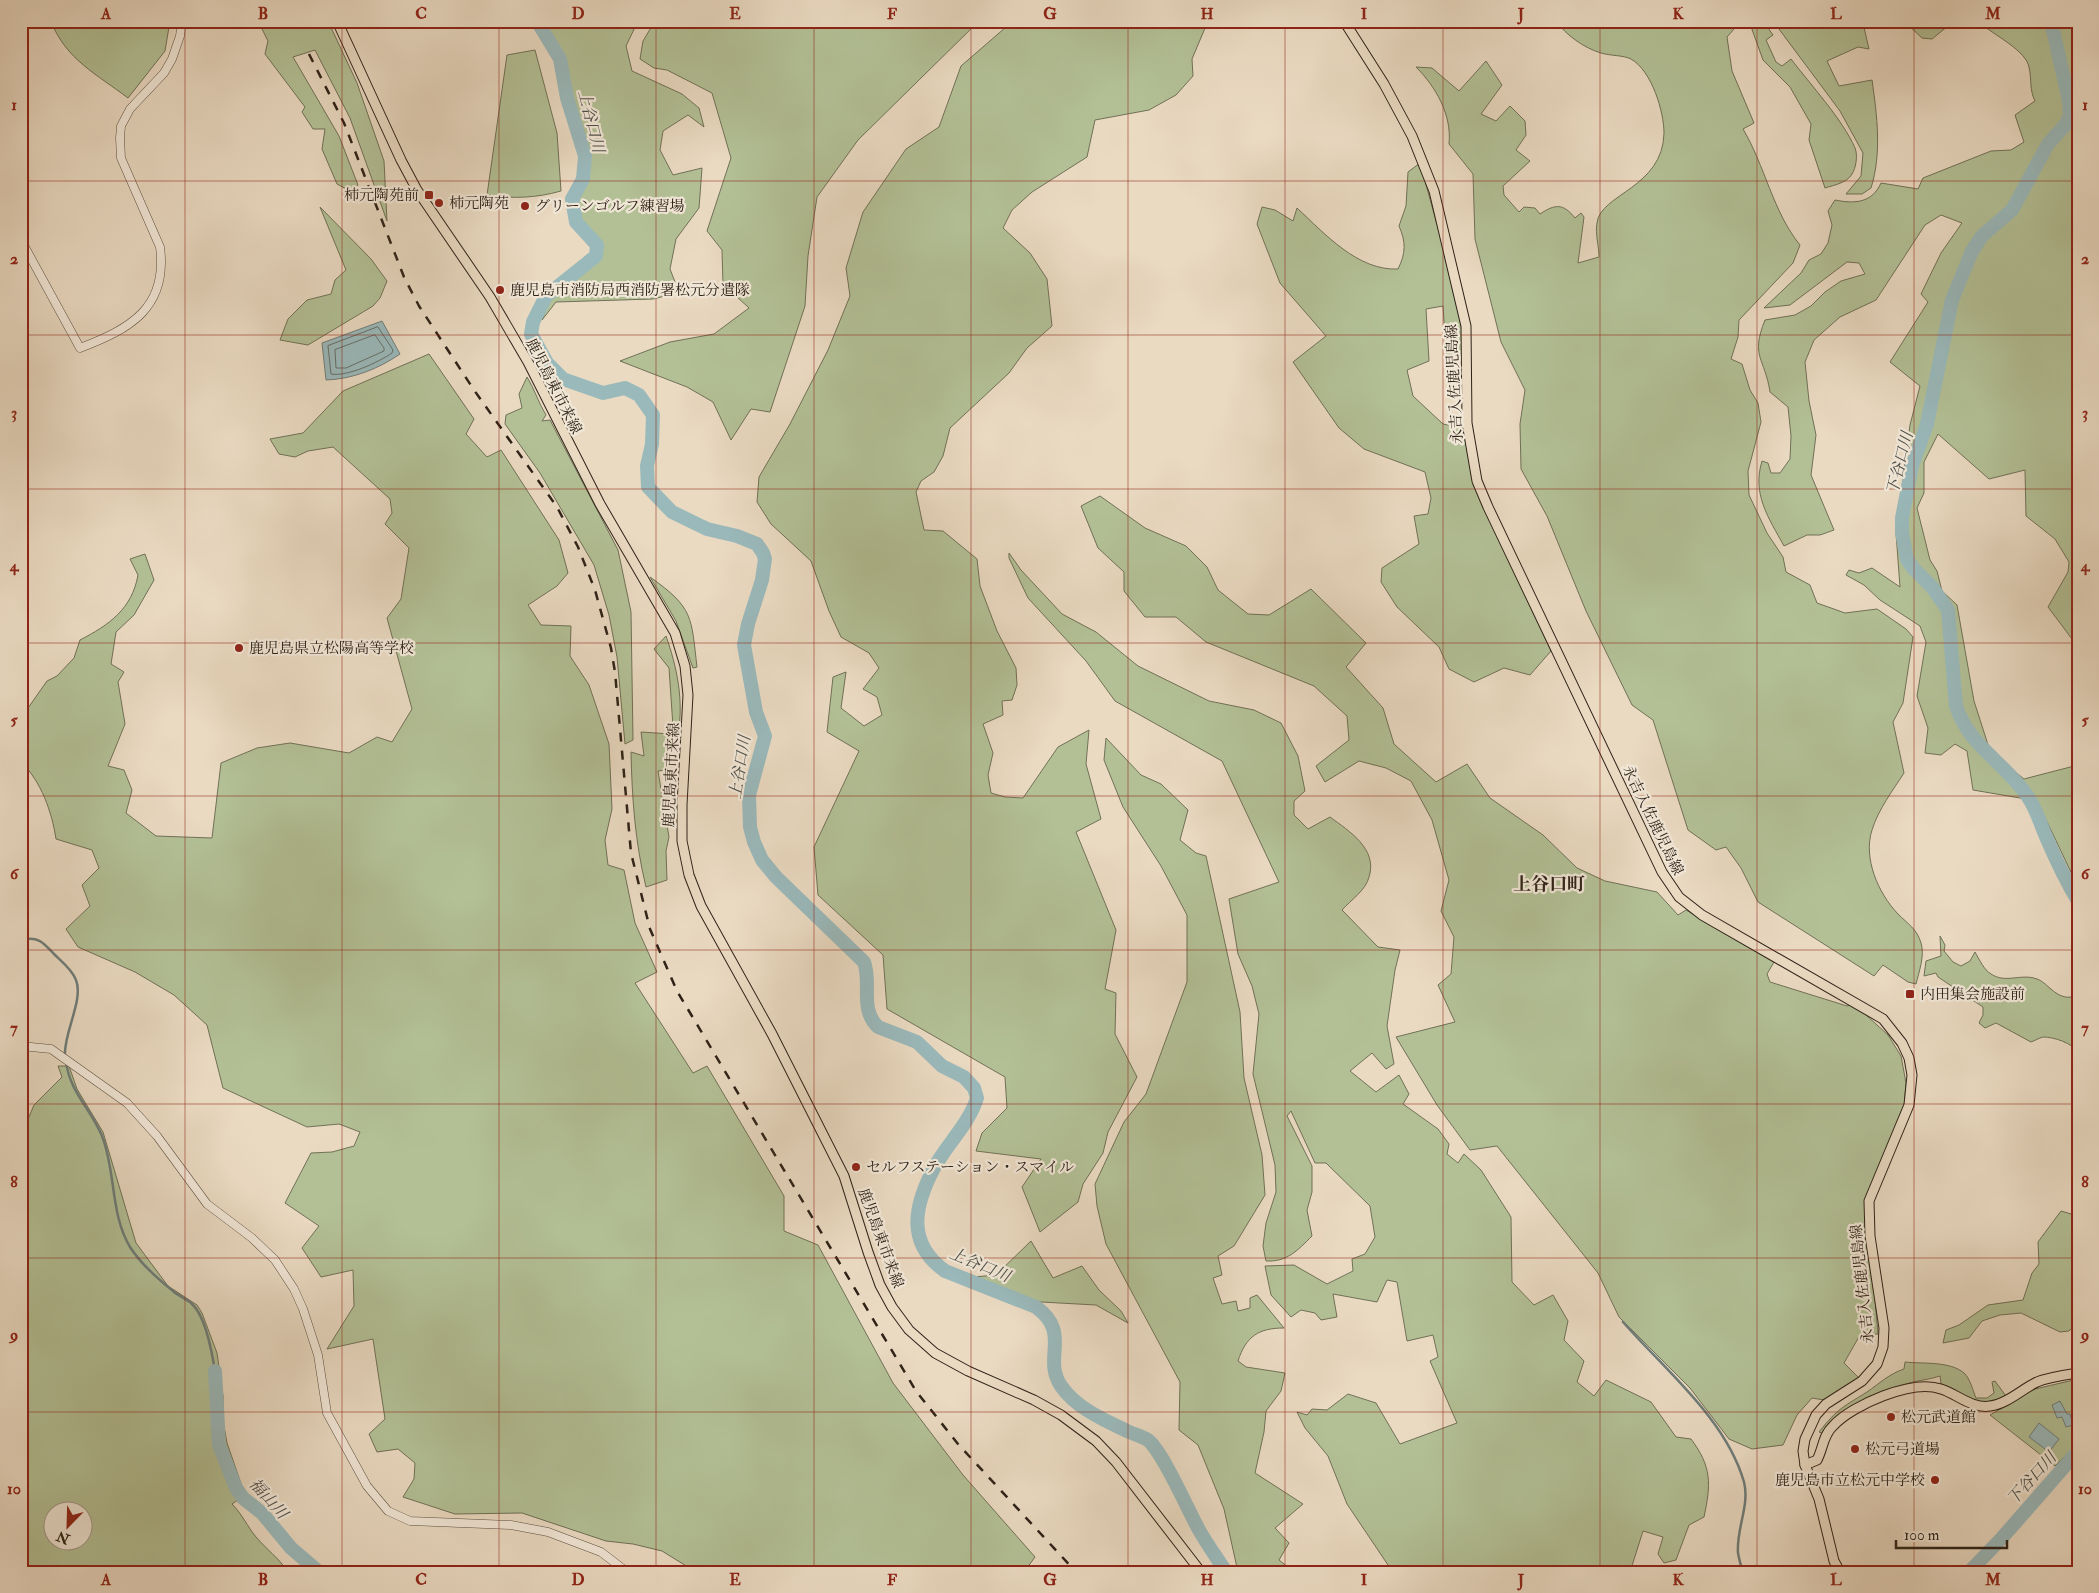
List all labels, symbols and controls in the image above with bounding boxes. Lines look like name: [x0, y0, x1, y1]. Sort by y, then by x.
text: A: [100, 4, 112, 24]
text: B: [258, 4, 268, 24]
text: C: [415, 4, 427, 24]
text: D: [571, 4, 585, 24]
text: E: [729, 4, 741, 24]
text: F: [887, 4, 897, 24]
text: G: [1043, 4, 1057, 24]
text: H: [1200, 4, 1214, 24]
text: I: [1361, 4, 1368, 24]
text: J: [1517, 4, 1525, 25]
text: K: [1672, 4, 1684, 24]
text: L: [1830, 4, 1842, 24]
text: M: [1984, 4, 2001, 24]
water label: 上谷口川: [574, 88, 609, 157]
text: 1: [11, 95, 17, 115]
text: 1: [2082, 95, 2088, 115]
place label: 柿元陶苑前: [344, 186, 419, 205]
marker: 柿元陶苑前: [423, 189, 435, 201]
place label: 柿元陶苑: [449, 194, 509, 213]
marker: 柿元陶苑: [433, 197, 445, 209]
place label: グリーンゴルフ練習場: [535, 197, 685, 216]
marker: グリーンゴルフ練習場: [519, 200, 531, 212]
text: 2: [10, 249, 18, 269]
text: 2: [2081, 249, 2089, 269]
place label: 鹿児島市消防局西消防署松元分遣隊: [510, 281, 750, 300]
marker: 鹿児島市消防局西消防署松元分遣隊: [494, 284, 506, 296]
street label: 永吉入佐鹿児島線: [1442, 324, 1467, 444]
street label: 鹿児島東市来線: [521, 335, 586, 437]
text: 3: [11, 403, 17, 423]
text: 3: [2082, 403, 2088, 423]
water label: 下谷口川: [1883, 428, 1918, 497]
text: 4: [9, 556, 20, 576]
text: 4: [2080, 556, 2091, 576]
place label: 鹿児島県立松陽高等学校: [249, 639, 414, 658]
marker: 鹿児島県立松陽高等学校: [233, 642, 245, 654]
text: 5: [10, 710, 18, 730]
text: 5: [2081, 710, 2089, 730]
street label: 鹿児島東市来線: [659, 722, 684, 828]
water label: 上谷口川: [725, 732, 755, 800]
street label: 永吉入佐鹿児島線: [1618, 762, 1687, 878]
text: 6: [10, 864, 20, 884]
text: 6: [2081, 864, 2091, 884]
district label: 上谷口町: [1513, 873, 1585, 896]
place label: 内田集会施設前: [1920, 985, 2025, 1004]
marker: 内田集会施設前: [1904, 988, 1916, 1000]
text: 7: [10, 1018, 18, 1038]
text: 7: [2081, 1018, 2089, 1038]
place label: セルフステーション・スマイル: [866, 1158, 1074, 1177]
marker: セルフステーション・スマイル: [850, 1161, 862, 1173]
text: 8: [10, 1172, 18, 1192]
text: 8: [2081, 1172, 2089, 1192]
street label: 鹿児島東市来線: [854, 1186, 907, 1291]
street label: 永吉入佐鹿児島線: [1847, 1223, 1878, 1345]
water label: 上谷口川: [946, 1243, 1015, 1287]
text: 9: [8, 1325, 18, 1345]
text: 9: [2079, 1325, 2089, 1345]
place label: 松元武道館: [1901, 1408, 1976, 1427]
marker: 松元武道館: [1885, 1411, 1897, 1423]
place label: 松元弓道場: [1865, 1440, 1940, 1459]
marker: 松元弓道場: [1849, 1443, 1861, 1455]
water label: 下谷口川: [2003, 1447, 2062, 1509]
place label: 鹿児島市立松元中学校: [1775, 1471, 1925, 1490]
water label: 福山川: [245, 1474, 293, 1525]
marker: 鹿児島市立松元中学校: [1929, 1474, 1941, 1486]
text: 10: [7, 1479, 21, 1499]
text: 10: [2078, 1479, 2092, 1499]
north arrow: [42, 1500, 92, 1550]
scale bar: [1896, 1518, 2008, 1550]
text: 100 m: [1904, 1526, 1940, 1545]
text: N: [54, 1527, 73, 1548]
text: A: [100, 1570, 112, 1590]
text: B: [258, 1570, 268, 1590]
text: C: [415, 1570, 427, 1590]
text: D: [571, 1570, 585, 1590]
text: E: [729, 1570, 741, 1590]
text: F: [887, 1570, 897, 1590]
text: G: [1043, 1570, 1057, 1590]
text: H: [1200, 1570, 1214, 1590]
text: I: [1361, 1570, 1368, 1590]
text: J: [1517, 1570, 1525, 1591]
text: K: [1672, 1570, 1684, 1590]
text: L: [1830, 1570, 1842, 1590]
text: M: [1984, 1570, 2001, 1590]

